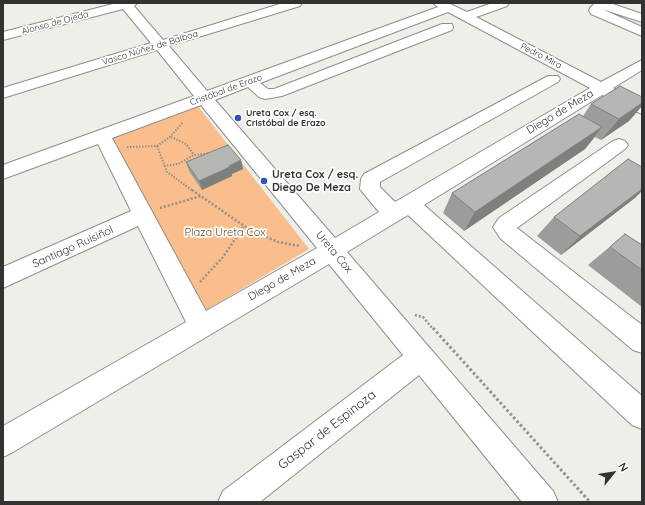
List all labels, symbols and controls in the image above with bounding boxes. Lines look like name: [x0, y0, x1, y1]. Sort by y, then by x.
street label: Alonso de Ojeda: [20, 9, 90, 37]
street label: Vasco Núñez de Balboa: [101, 28, 199, 68]
street label: Pedro Mira: [518, 41, 564, 71]
street label: Cristóbal de Erazo: [188, 72, 264, 108]
street label: Diego de Meza: [524, 87, 596, 137]
place label: Ureta Cox / esq. Cristóbal de Erazo: [246, 108, 326, 129]
marker: Ureta Cox / esq. Cristóbal de Erazo: [233, 113, 243, 123]
place label: Ureta Cox / esq. Diego De Meza: [272, 168, 358, 194]
marker: Ureta Cox / esq. Diego De Meza: [259, 176, 269, 186]
street label: Santiago Ruisiñol: [31, 223, 115, 271]
park label: Plaza Ureta Cox: [184, 226, 266, 240]
street label: Ureta Cox: [313, 228, 355, 276]
street label: Diego de Meza: [246, 254, 318, 304]
street label: Gaspar de Espinoza: [275, 387, 379, 473]
north arrow: [593, 453, 633, 493]
text: N: [615, 460, 631, 474]

